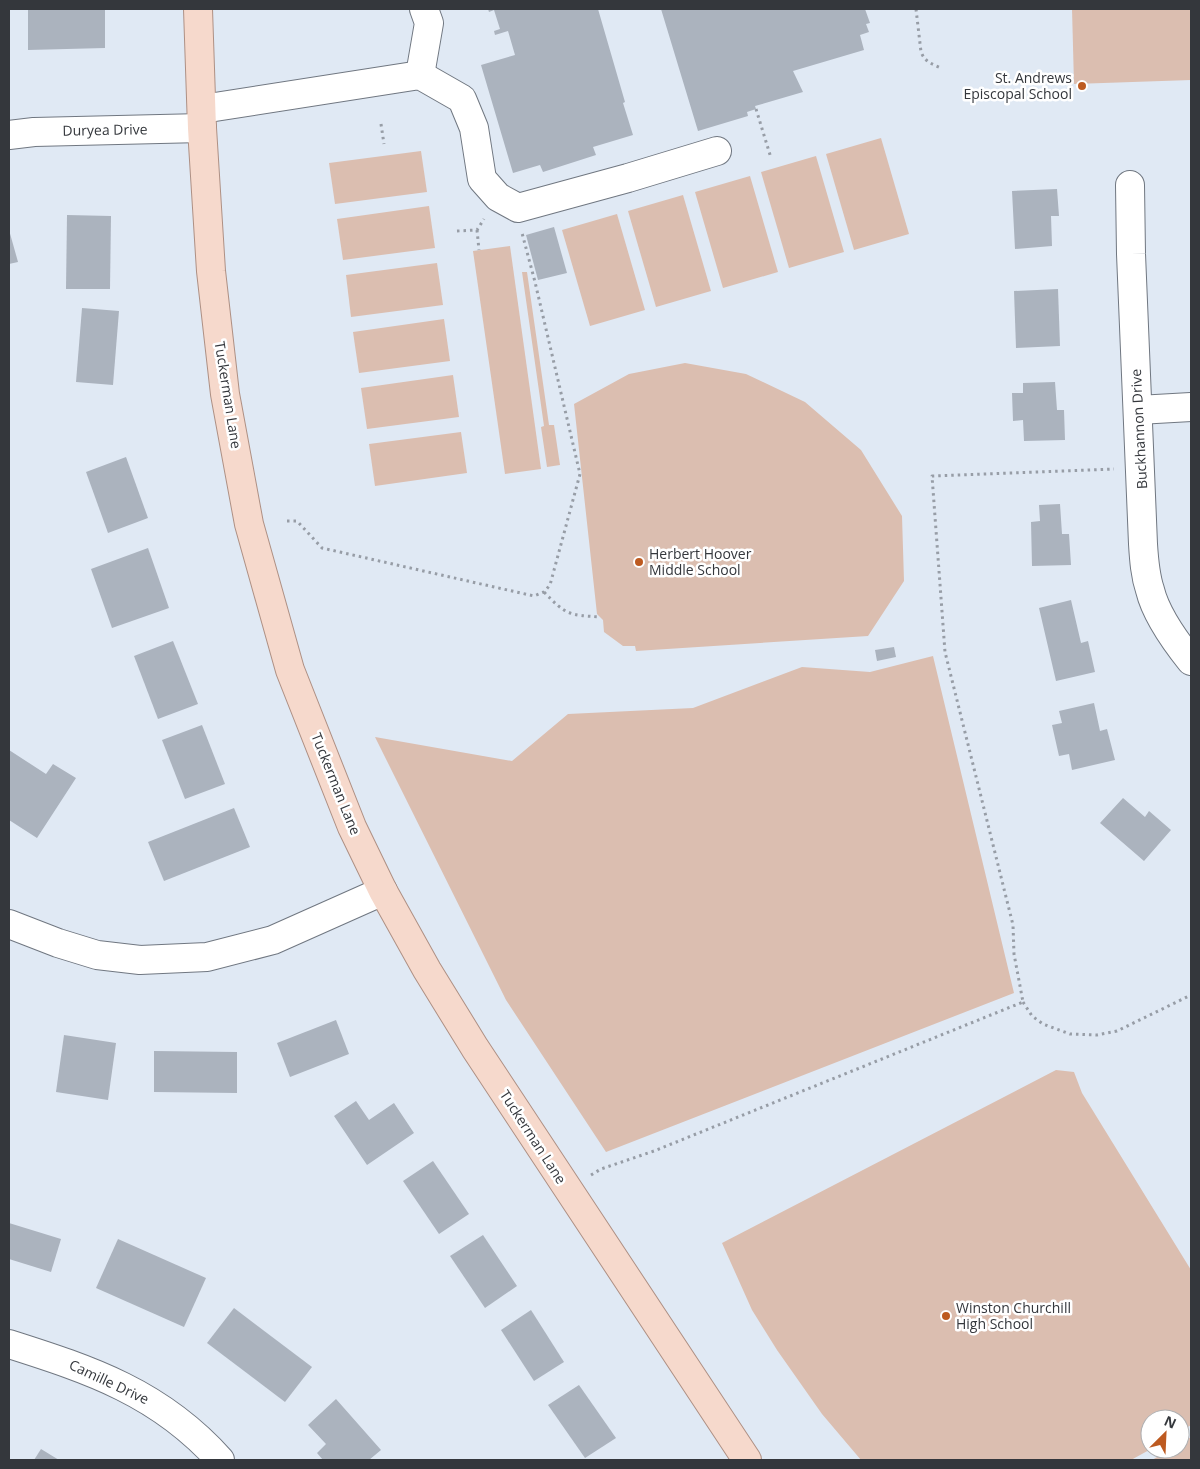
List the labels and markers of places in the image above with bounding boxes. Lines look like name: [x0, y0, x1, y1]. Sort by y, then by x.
place label: St. Andrews Episcopal School: [963, 68, 1072, 103]
marker: St. Andrews Episcopal School: [1076, 80, 1088, 92]
place label: Herbert Hoover Middle School: [649, 544, 752, 579]
marker: Herbert Hoover Middle School: [633, 556, 645, 568]
place label: Winston Churchill High School: [956, 1298, 1071, 1333]
marker: Winston Churchill High School: [940, 1310, 952, 1322]

